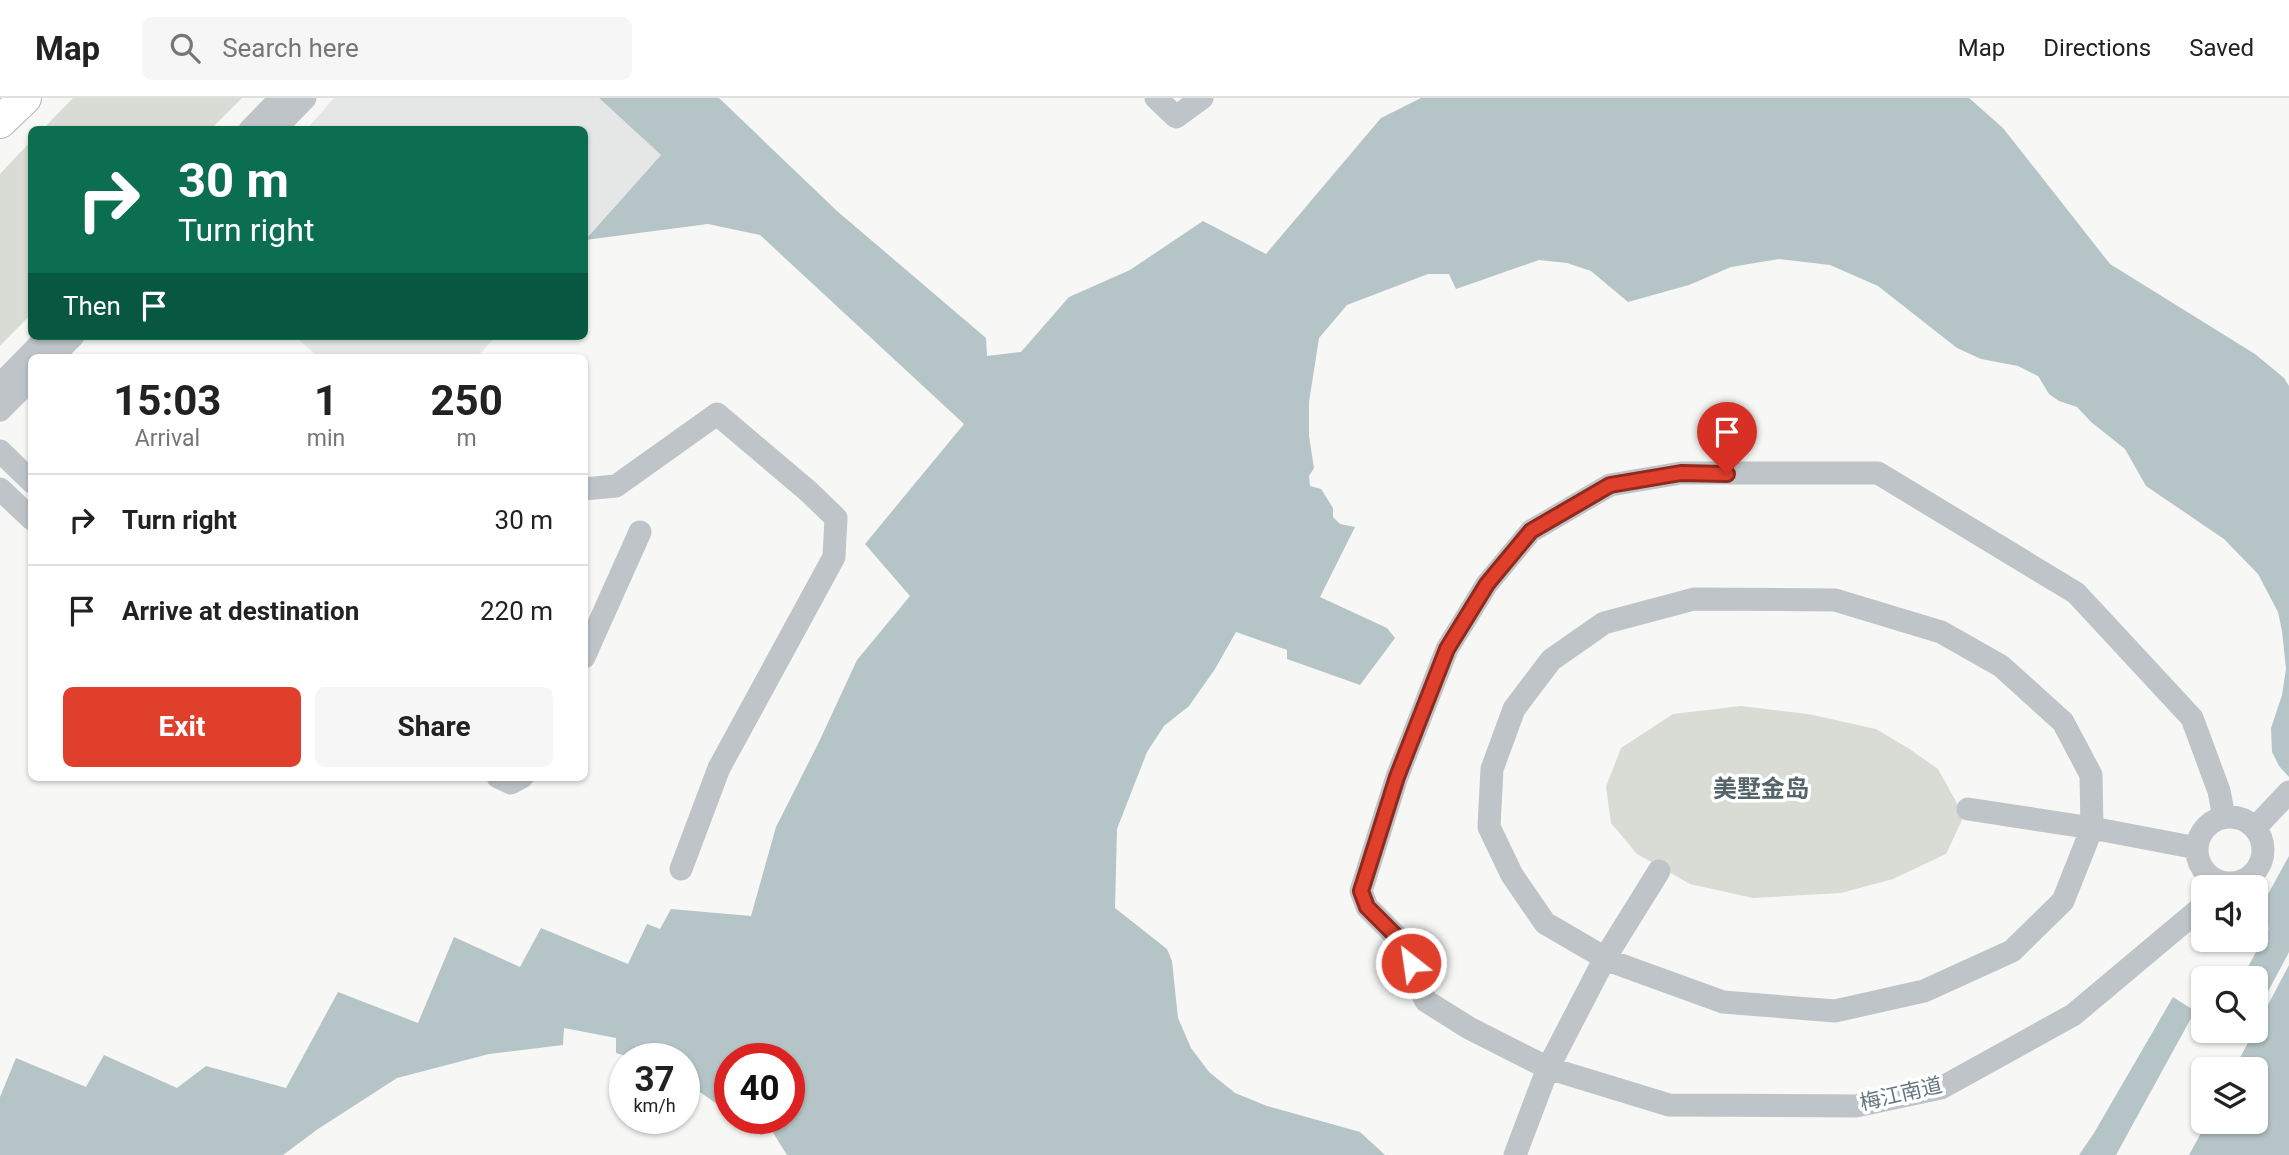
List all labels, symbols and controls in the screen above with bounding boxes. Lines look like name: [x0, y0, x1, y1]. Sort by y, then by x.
search box: [142, 17, 632, 80]
text: Map: [35, 29, 100, 68]
icon: search: [166, 29, 204, 67]
text: Search here: [222, 33, 359, 63]
text: Map: [1958, 34, 2005, 62]
text: Directions: [2043, 34, 2151, 62]
text: Saved: [2189, 34, 2254, 62]
text: 30 m: [178, 152, 289, 209]
icon: right: [63, 154, 154, 245]
text: Turn right: [178, 211, 314, 249]
icon: arrive: [135, 287, 173, 325]
text: Then: [63, 291, 121, 321]
text: 15:03: [113, 376, 221, 425]
text: 1: [314, 376, 338, 425]
text: 250: [430, 376, 503, 425]
pin: [1697, 402, 1757, 474]
icon: arrive: [1708, 413, 1746, 451]
text: Arrival: [135, 425, 200, 452]
text: min: [307, 425, 345, 452]
text: m: [457, 425, 477, 452]
icon: right: [63, 501, 101, 539]
text: Turn right: [122, 505, 237, 535]
text: 30 m: [495, 505, 553, 535]
icon: arrive: [63, 592, 101, 630]
text: Arrive at destination: [122, 596, 359, 626]
text: 220 m: [480, 596, 553, 626]
button: Exit: [63, 687, 301, 767]
button: Share: [315, 687, 553, 767]
district label: 美墅金岛: [1713, 775, 1809, 803]
map controls: [2191, 875, 2268, 1134]
button: sound: [2191, 875, 2268, 952]
position arrow: [1374, 926, 1448, 1000]
button: search: [2191, 966, 2268, 1043]
speed limit sign: 40: [714, 1043, 805, 1134]
button: layers: [2191, 1057, 2268, 1134]
text: 37: [634, 1059, 675, 1100]
street label: 梅江南道: [1857, 1073, 1945, 1115]
text: km/h: [633, 1095, 676, 1116]

